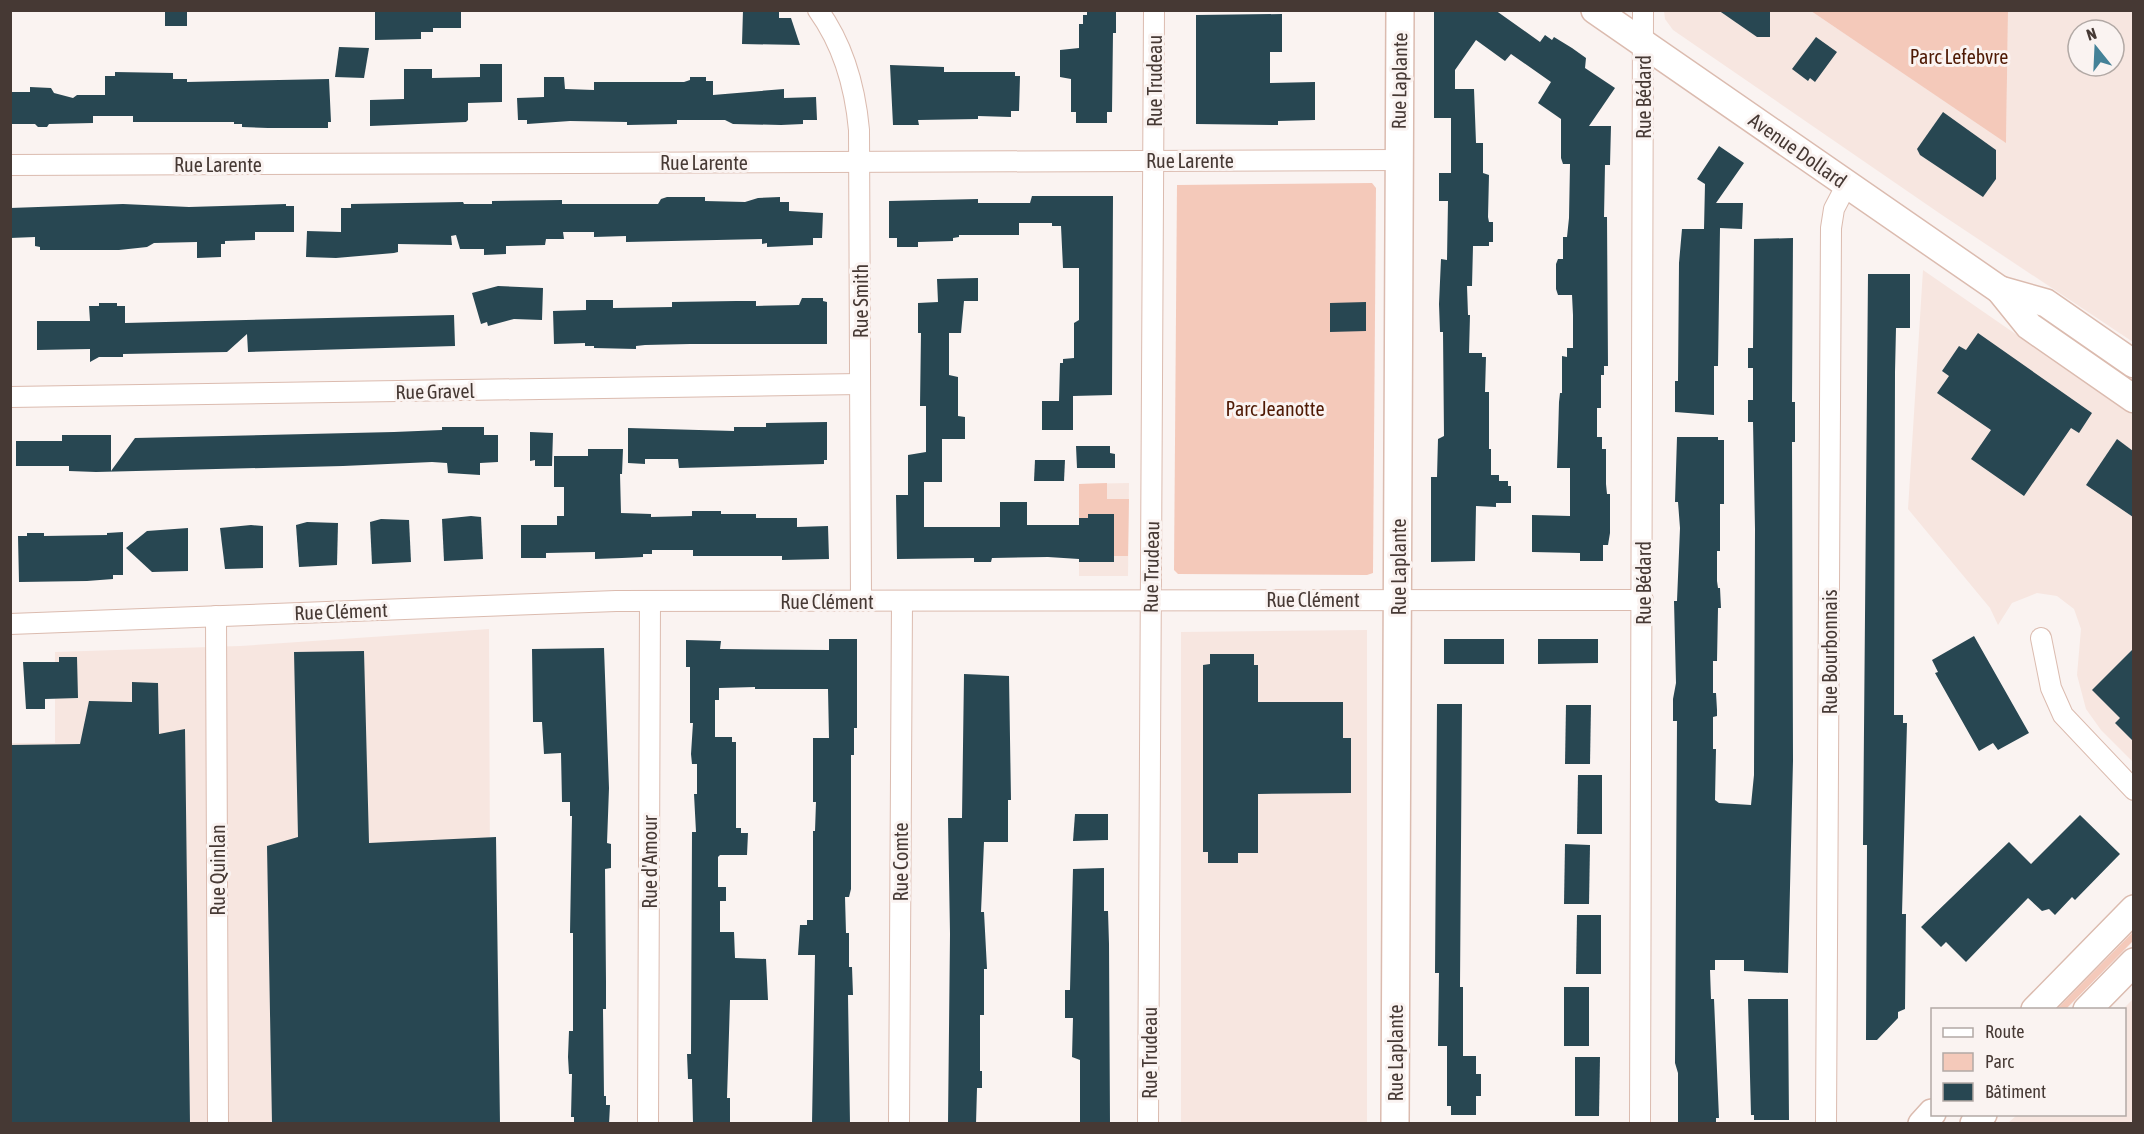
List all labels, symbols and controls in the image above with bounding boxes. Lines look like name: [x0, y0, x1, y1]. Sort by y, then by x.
north arrow: [2066, 18, 2126, 78]
text: N: [2084, 24, 2099, 44]
street label: Rue Laplante: [1387, 32, 1411, 130]
street label: Rue Trudeau: [1143, 35, 1166, 127]
park label: Parc Lefebvre: [1910, 45, 2008, 68]
street label: Rue Bédard: [1632, 55, 1655, 139]
street label: Avenue Dollard: [1745, 108, 1851, 192]
street label: Rue Larente: [1146, 149, 1234, 172]
street label: Rue Larente: [660, 151, 748, 174]
street label: Rue Larente: [174, 153, 262, 176]
street label: Rue Smith: [849, 264, 872, 338]
street label: Rue Gravel: [395, 379, 476, 403]
park label: Parc Jeanotte: [1225, 397, 1325, 420]
street label: Rue Laplante: [1387, 519, 1410, 615]
street label: Rue Trudeau: [1139, 521, 1163, 613]
street label: Rue Bédard: [1632, 541, 1655, 625]
street label: Rue Clément: [1266, 588, 1360, 611]
street label: Rue Bourbonnais: [1818, 589, 1841, 715]
street label: Rue Clément: [780, 590, 874, 613]
street label: Rue Clément: [294, 598, 388, 624]
street label: Rue d'Amour: [638, 814, 661, 909]
street label: Rue Comte: [889, 823, 912, 901]
street label: Rue Quinlan: [206, 824, 229, 916]
street label: Rue Laplante: [1384, 1005, 1407, 1101]
street label: Rue Trudeau: [1138, 1007, 1161, 1099]
legend: [1931, 1008, 2126, 1116]
text: Route: [1985, 1021, 2024, 1042]
text: Parc: [1985, 1051, 2014, 1072]
text: Bâtiment: [1985, 1081, 2046, 1102]

